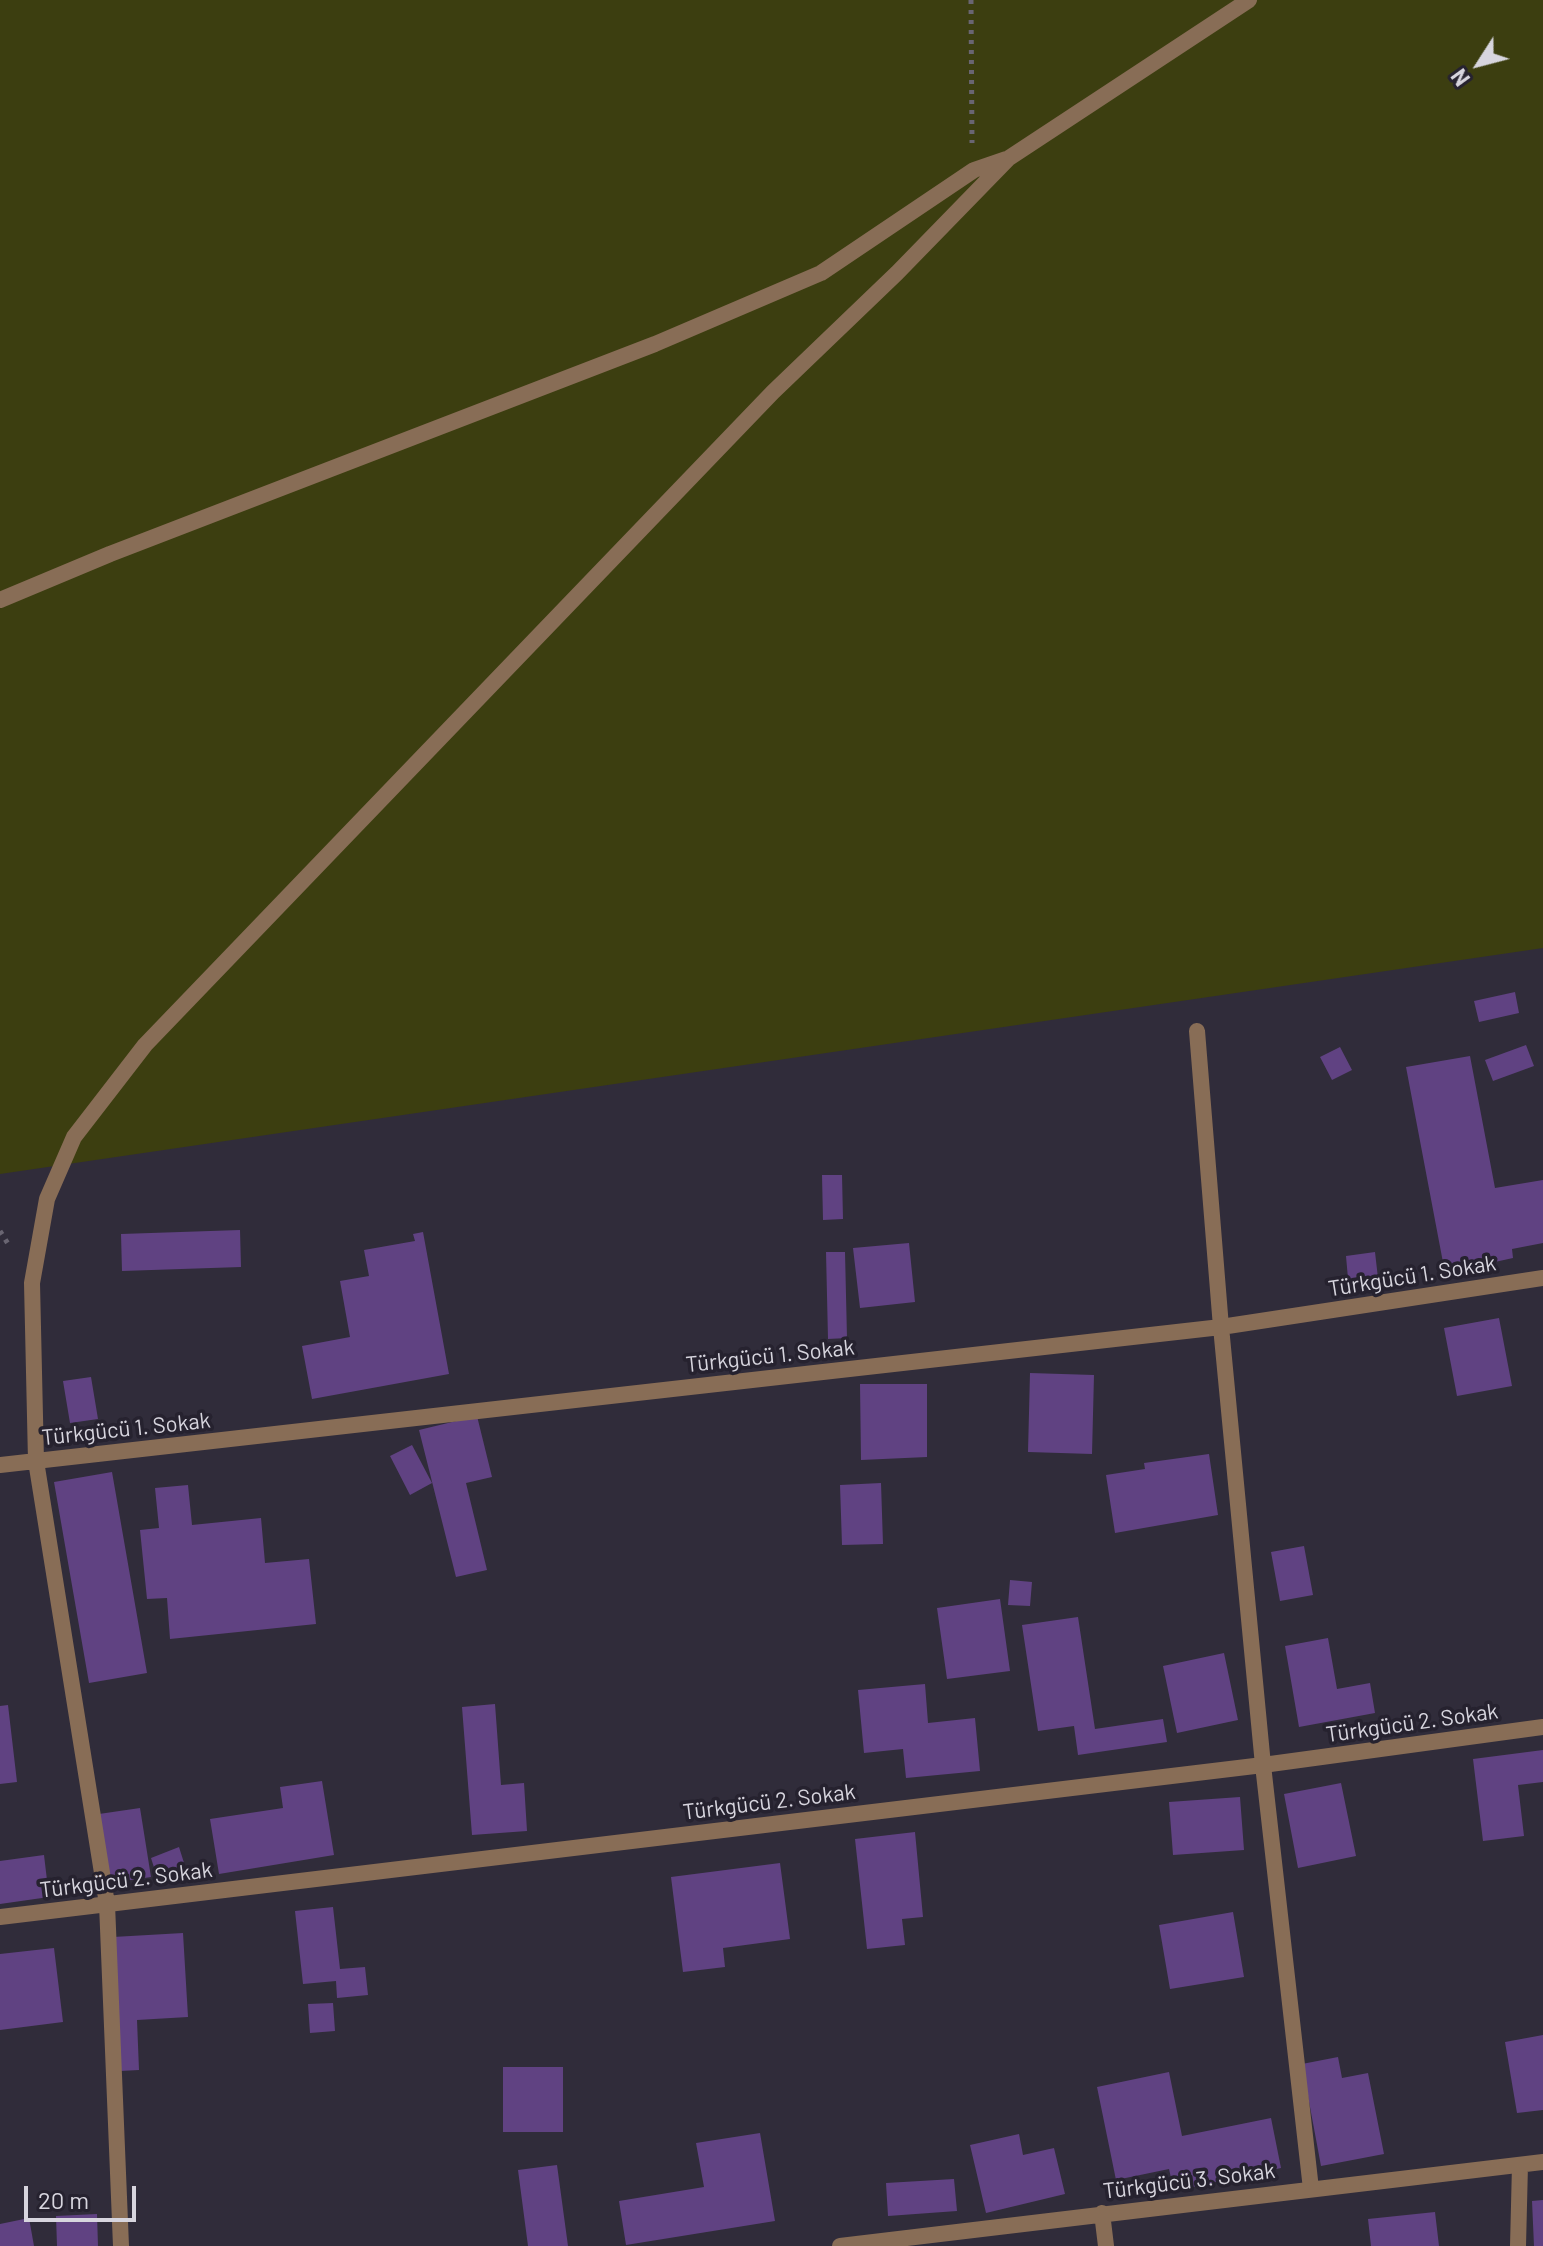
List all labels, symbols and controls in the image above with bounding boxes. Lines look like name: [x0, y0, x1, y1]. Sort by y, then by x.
north arrow: [1439, 24, 1519, 104]
text: N: [1445, 65, 1474, 92]
street label: Türkgücü 1. Sokak: [1326, 1250, 1498, 1302]
street label: Türkgücü 1. Sokak: [684, 1334, 856, 1378]
street label: Türkgücü 1. Sokak: [40, 1407, 212, 1451]
street label: Türkgücü 2. Sokak: [1324, 1698, 1500, 1748]
street label: Türkgücü 2. Sokak: [681, 1778, 857, 1826]
street label: Türkgücü 2. Sokak: [38, 1856, 214, 1904]
street label: Türkgücü 3. Sokak: [1101, 2157, 1277, 2205]
scale bar: [28, 2170, 140, 2220]
text: 20 m: [38, 2185, 89, 2214]

